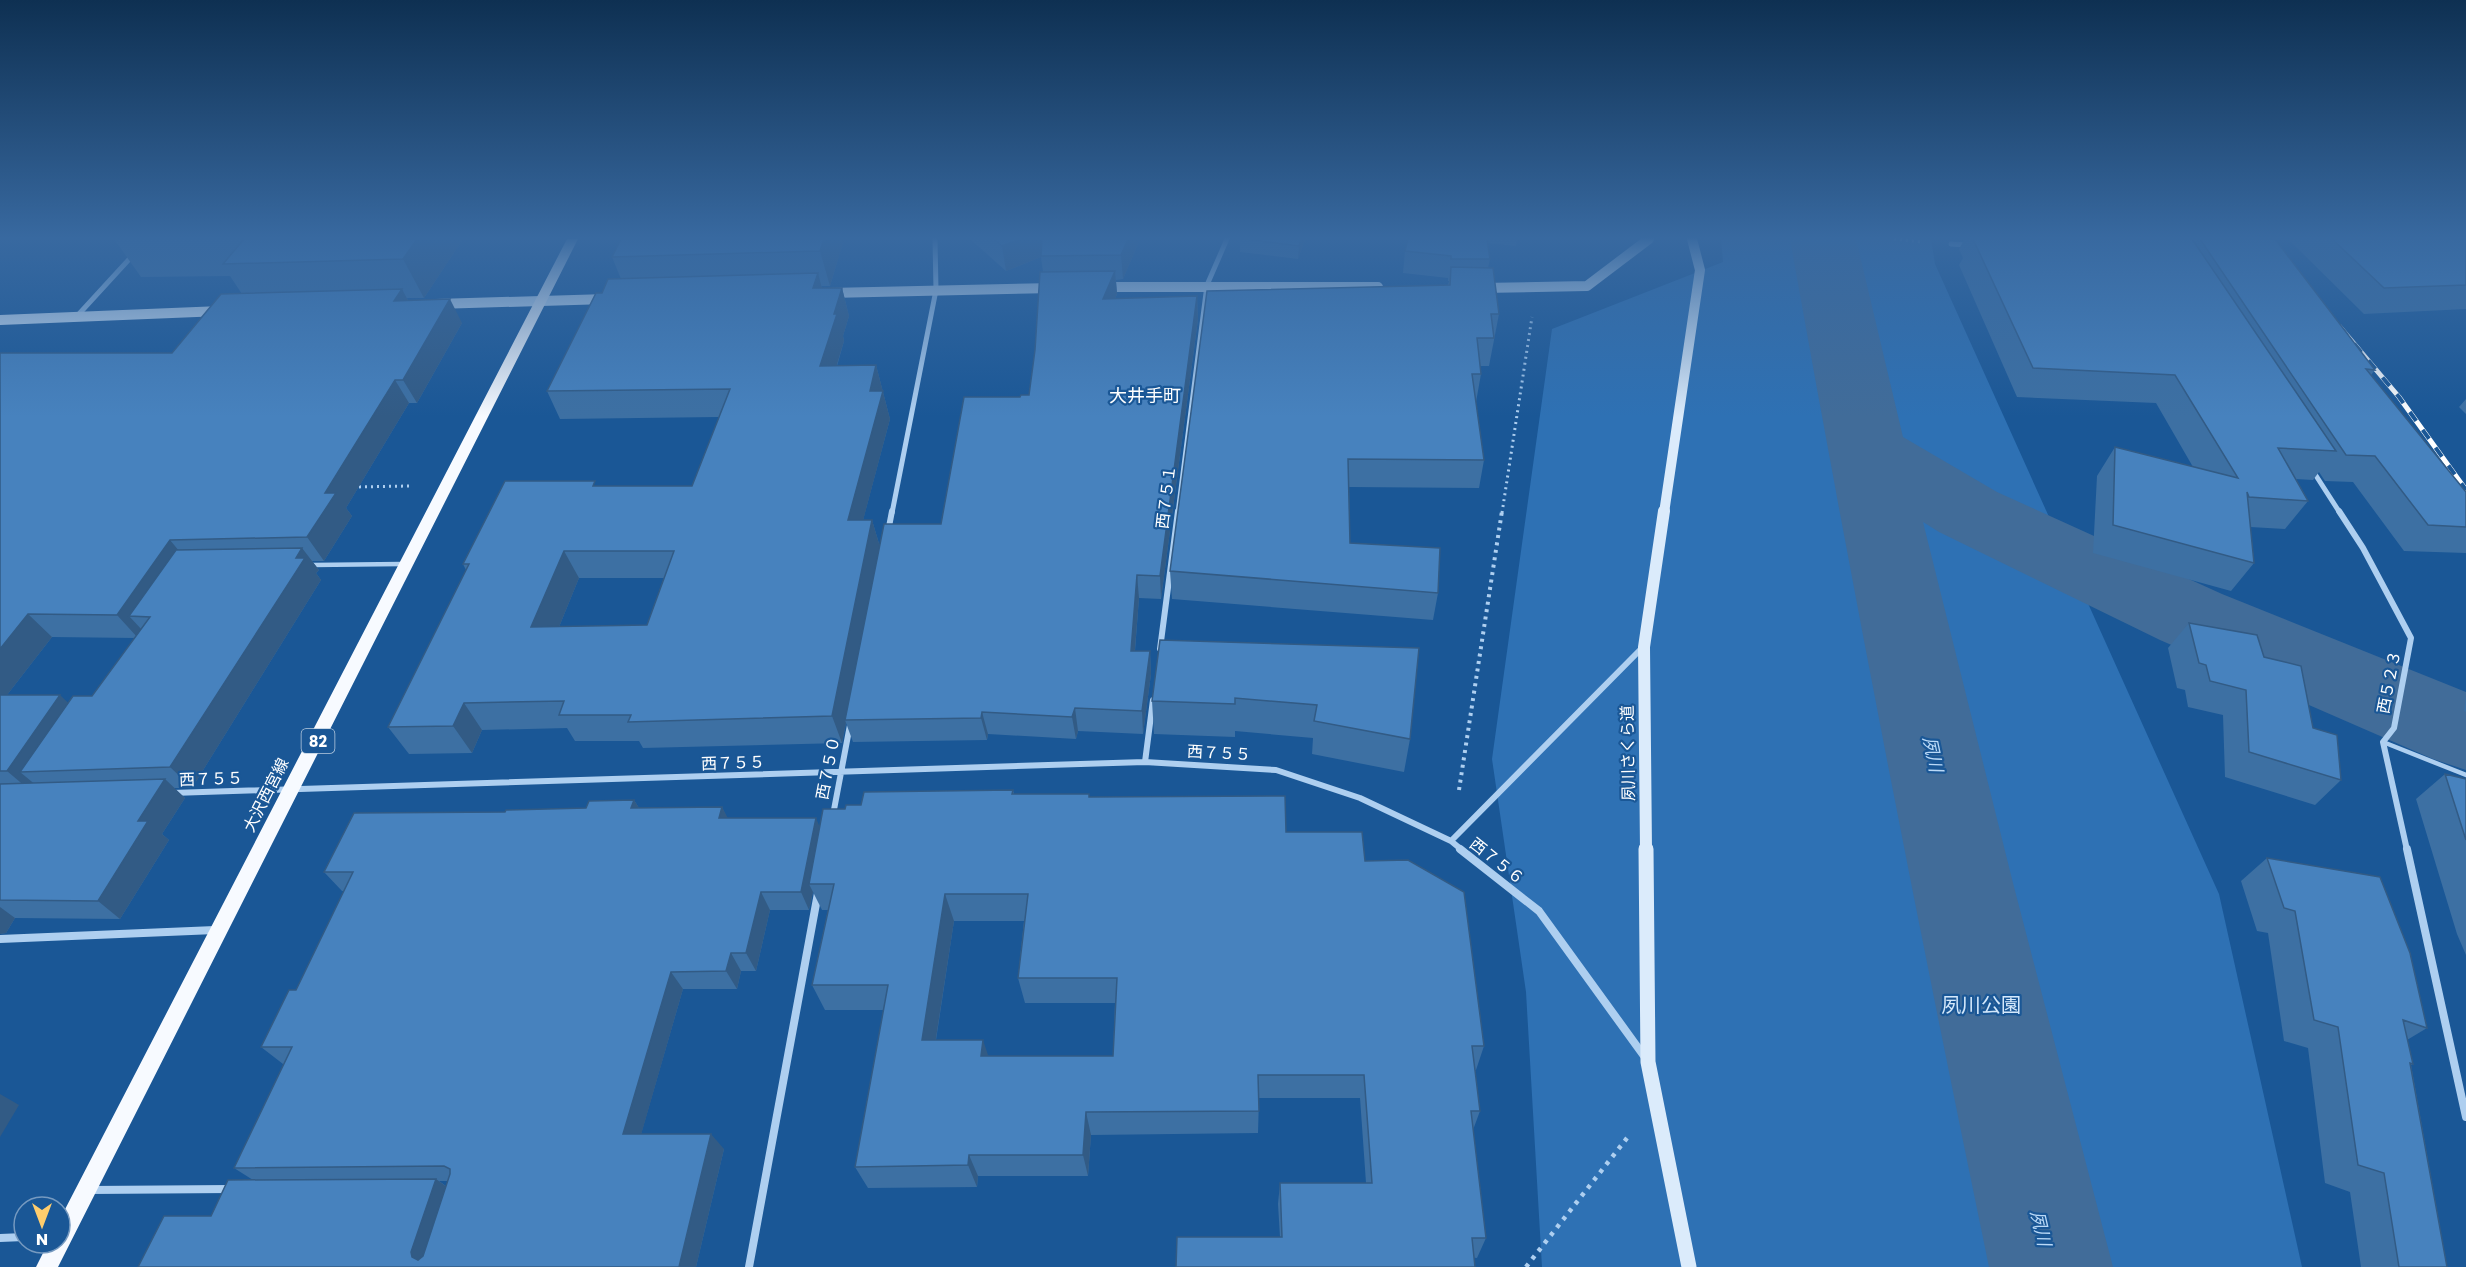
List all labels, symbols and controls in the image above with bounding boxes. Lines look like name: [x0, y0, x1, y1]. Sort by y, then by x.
district label: 大井手町: [1109, 383, 1181, 408]
street label: 西７５１: [1151, 464, 1181, 530]
street label: 西５２３: [2372, 648, 2406, 716]
street label: 夙川さくら道: [1616, 705, 1640, 801]
road number: 82: [302, 729, 334, 753]
street label: 西７５０: [811, 734, 845, 802]
water label: 夙川: [1917, 734, 1949, 776]
street label: 西７５５: [1186, 740, 1252, 766]
street label: 西７５５: [701, 750, 765, 776]
street label: 大沢西宮線: [238, 754, 294, 836]
street label: 西７５５: [179, 766, 243, 792]
street label: 西７５６: [1465, 832, 1529, 890]
park label: 夙川公園: [1941, 991, 2021, 1019]
north arrow: [12, 1195, 72, 1255]
water label: 夙川: [2025, 1208, 2058, 1250]
text: N: [36, 1228, 48, 1251]

